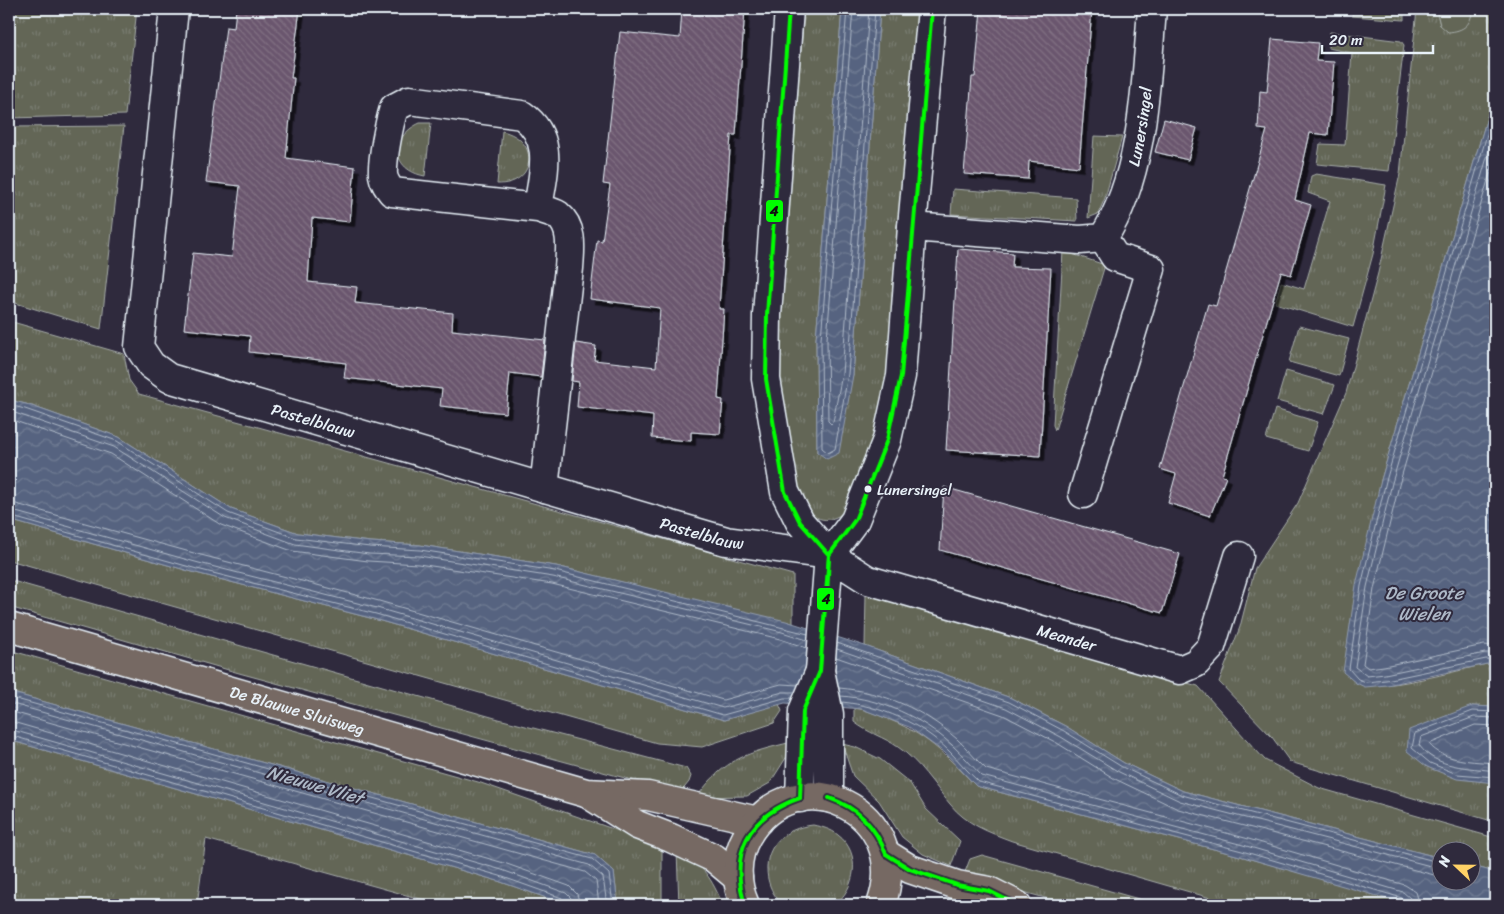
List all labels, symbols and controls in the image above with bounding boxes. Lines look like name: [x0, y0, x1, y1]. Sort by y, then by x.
scale bar: [1322, 22, 1433, 54]
text: 20 m: [1329, 27, 1363, 53]
street label: Lunersingel: [1119, 85, 1161, 169]
line badge: 4: [765, 199, 784, 223]
text: 4: [769, 199, 779, 224]
street label: Pastelblauw: [268, 395, 358, 447]
place label: Lunersingel: [877, 477, 953, 503]
marker: Lunersingel: [863, 484, 873, 494]
street label: Pastelblauw: [657, 508, 746, 558]
water label: De Groote Wielen: [1385, 577, 1465, 630]
line badge: 4: [816, 587, 835, 611]
text: 4: [821, 587, 831, 612]
street label: Meander: [1033, 615, 1101, 661]
street label: De Blauwe Sluisweg: [226, 677, 368, 744]
water label: Nieuwe Vliet: [263, 756, 369, 815]
north arrow: [1432, 842, 1482, 892]
text: N: [1431, 852, 1458, 871]

